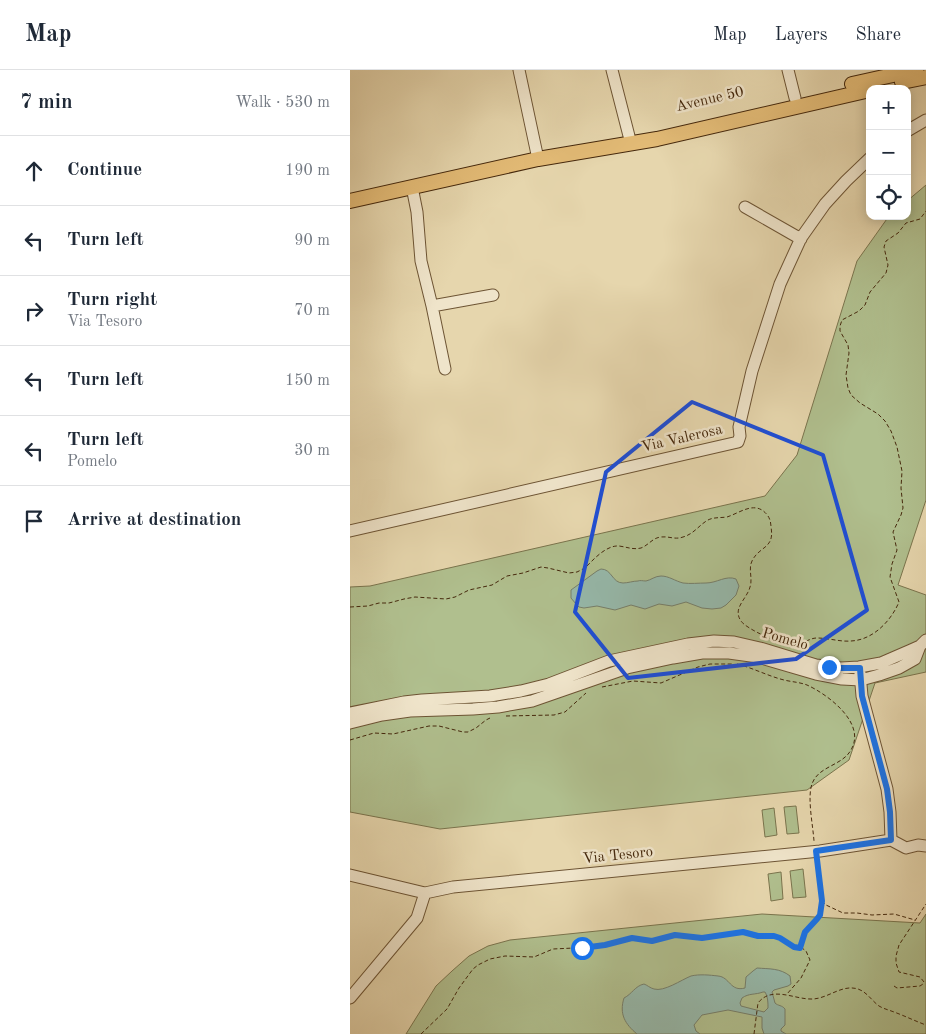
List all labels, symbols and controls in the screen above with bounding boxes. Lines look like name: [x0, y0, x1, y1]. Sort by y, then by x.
text: Map: [25, 23, 72, 47]
text: Map: [713, 26, 747, 44]
text: Layers: [775, 26, 827, 44]
text: Share: [855, 26, 901, 44]
street label: Avenue 50: [675, 85, 745, 115]
map controls: [866, 85, 911, 220]
button: +: [866, 85, 911, 130]
text: 7 min: [20, 92, 73, 113]
text: Walk · 530 m: [235, 95, 330, 111]
button: −: [866, 130, 911, 175]
icon: ahead: [20, 157, 48, 185]
text: Continue: [67, 161, 142, 180]
text: 190 m: [285, 163, 330, 179]
button: locate: [866, 175, 911, 220]
icon: left: [20, 227, 48, 255]
text: Turn left: [67, 231, 144, 250]
text: 90 m: [294, 233, 330, 249]
text: Turn right: [67, 291, 157, 310]
icon: right: [20, 297, 48, 325]
text: 70 m: [294, 303, 330, 319]
text: Via Tesoro: [67, 314, 142, 330]
icon: left: [20, 367, 48, 395]
text: Turn left: [67, 371, 144, 390]
text: 150 m: [285, 373, 330, 389]
street label: Via Valerosa: [640, 422, 725, 456]
text: Turn left: [67, 431, 144, 450]
icon: left: [20, 437, 48, 465]
text: 30 m: [294, 443, 330, 459]
text: Pomelo: [67, 454, 117, 470]
icon: arrive: [20, 507, 48, 535]
text: Arrive at destination: [67, 511, 241, 530]
street label: Pomelo: [760, 626, 810, 654]
route end: [818, 656, 841, 679]
street label: Via Tesoro: [582, 845, 654, 867]
route start: [571, 937, 594, 960]

